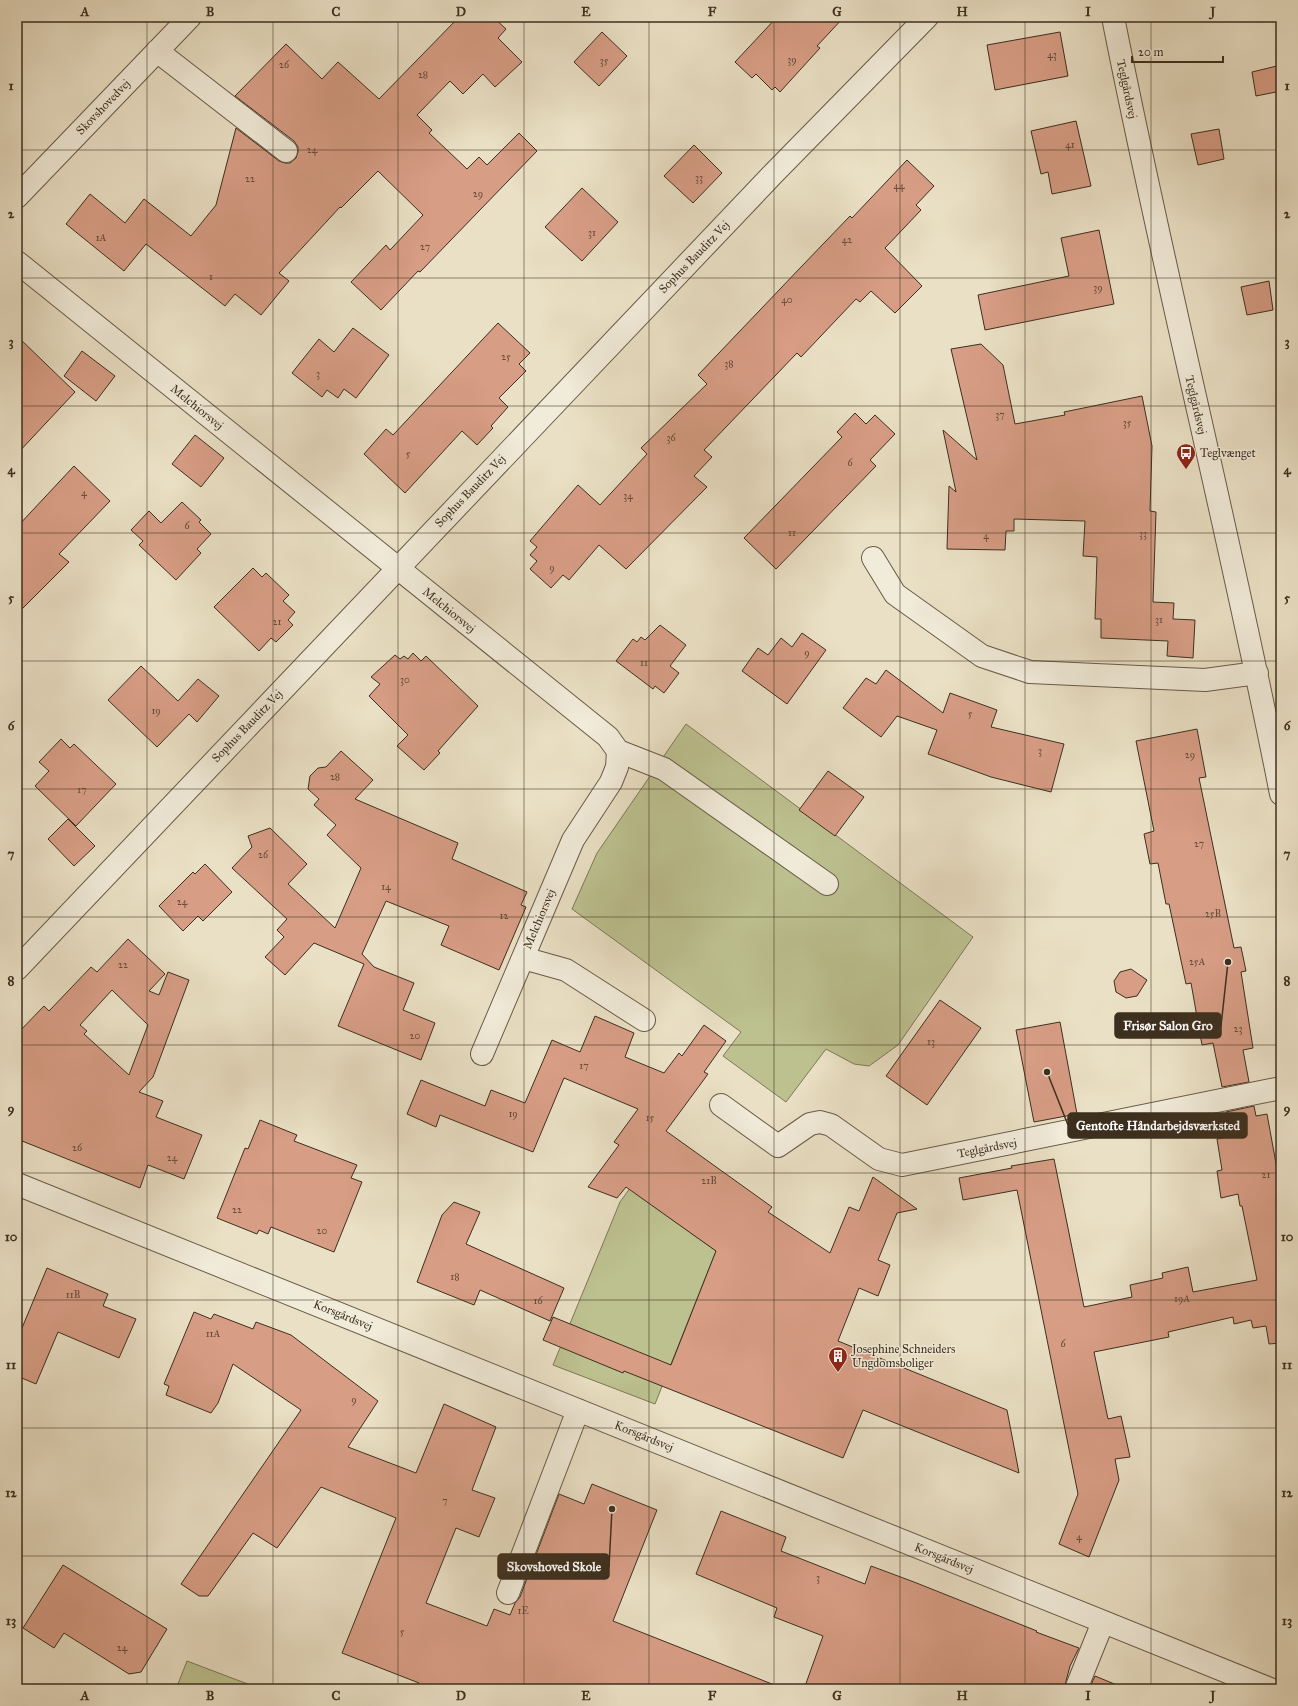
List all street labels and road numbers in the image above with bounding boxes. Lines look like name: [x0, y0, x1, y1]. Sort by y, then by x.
street label: Teglgårdsvej: [1113, 58, 1140, 120]
street label: Skovshovedvej: [73, 76, 133, 138]
street label: Sophus Bauditz Vej: [656, 218, 732, 296]
street label: Teglgårdsvej: [1181, 374, 1210, 436]
street label: Melchiorsvej: [168, 381, 226, 433]
street label: Sophus Bauditz Vej: [432, 452, 508, 530]
street label: Melchiorsvej: [420, 584, 478, 636]
street label: Sophus Bauditz Vej: [209, 687, 285, 765]
street label: Melchiorsvej: [520, 887, 558, 951]
street label: Teglgårdsvej: [956, 1135, 1018, 1162]
street label: Korsgårdsvej: [311, 1297, 375, 1334]
street label: Korsgårdsvej: [612, 1418, 676, 1455]
street label: Korsgårdsvej: [912, 1540, 976, 1577]

